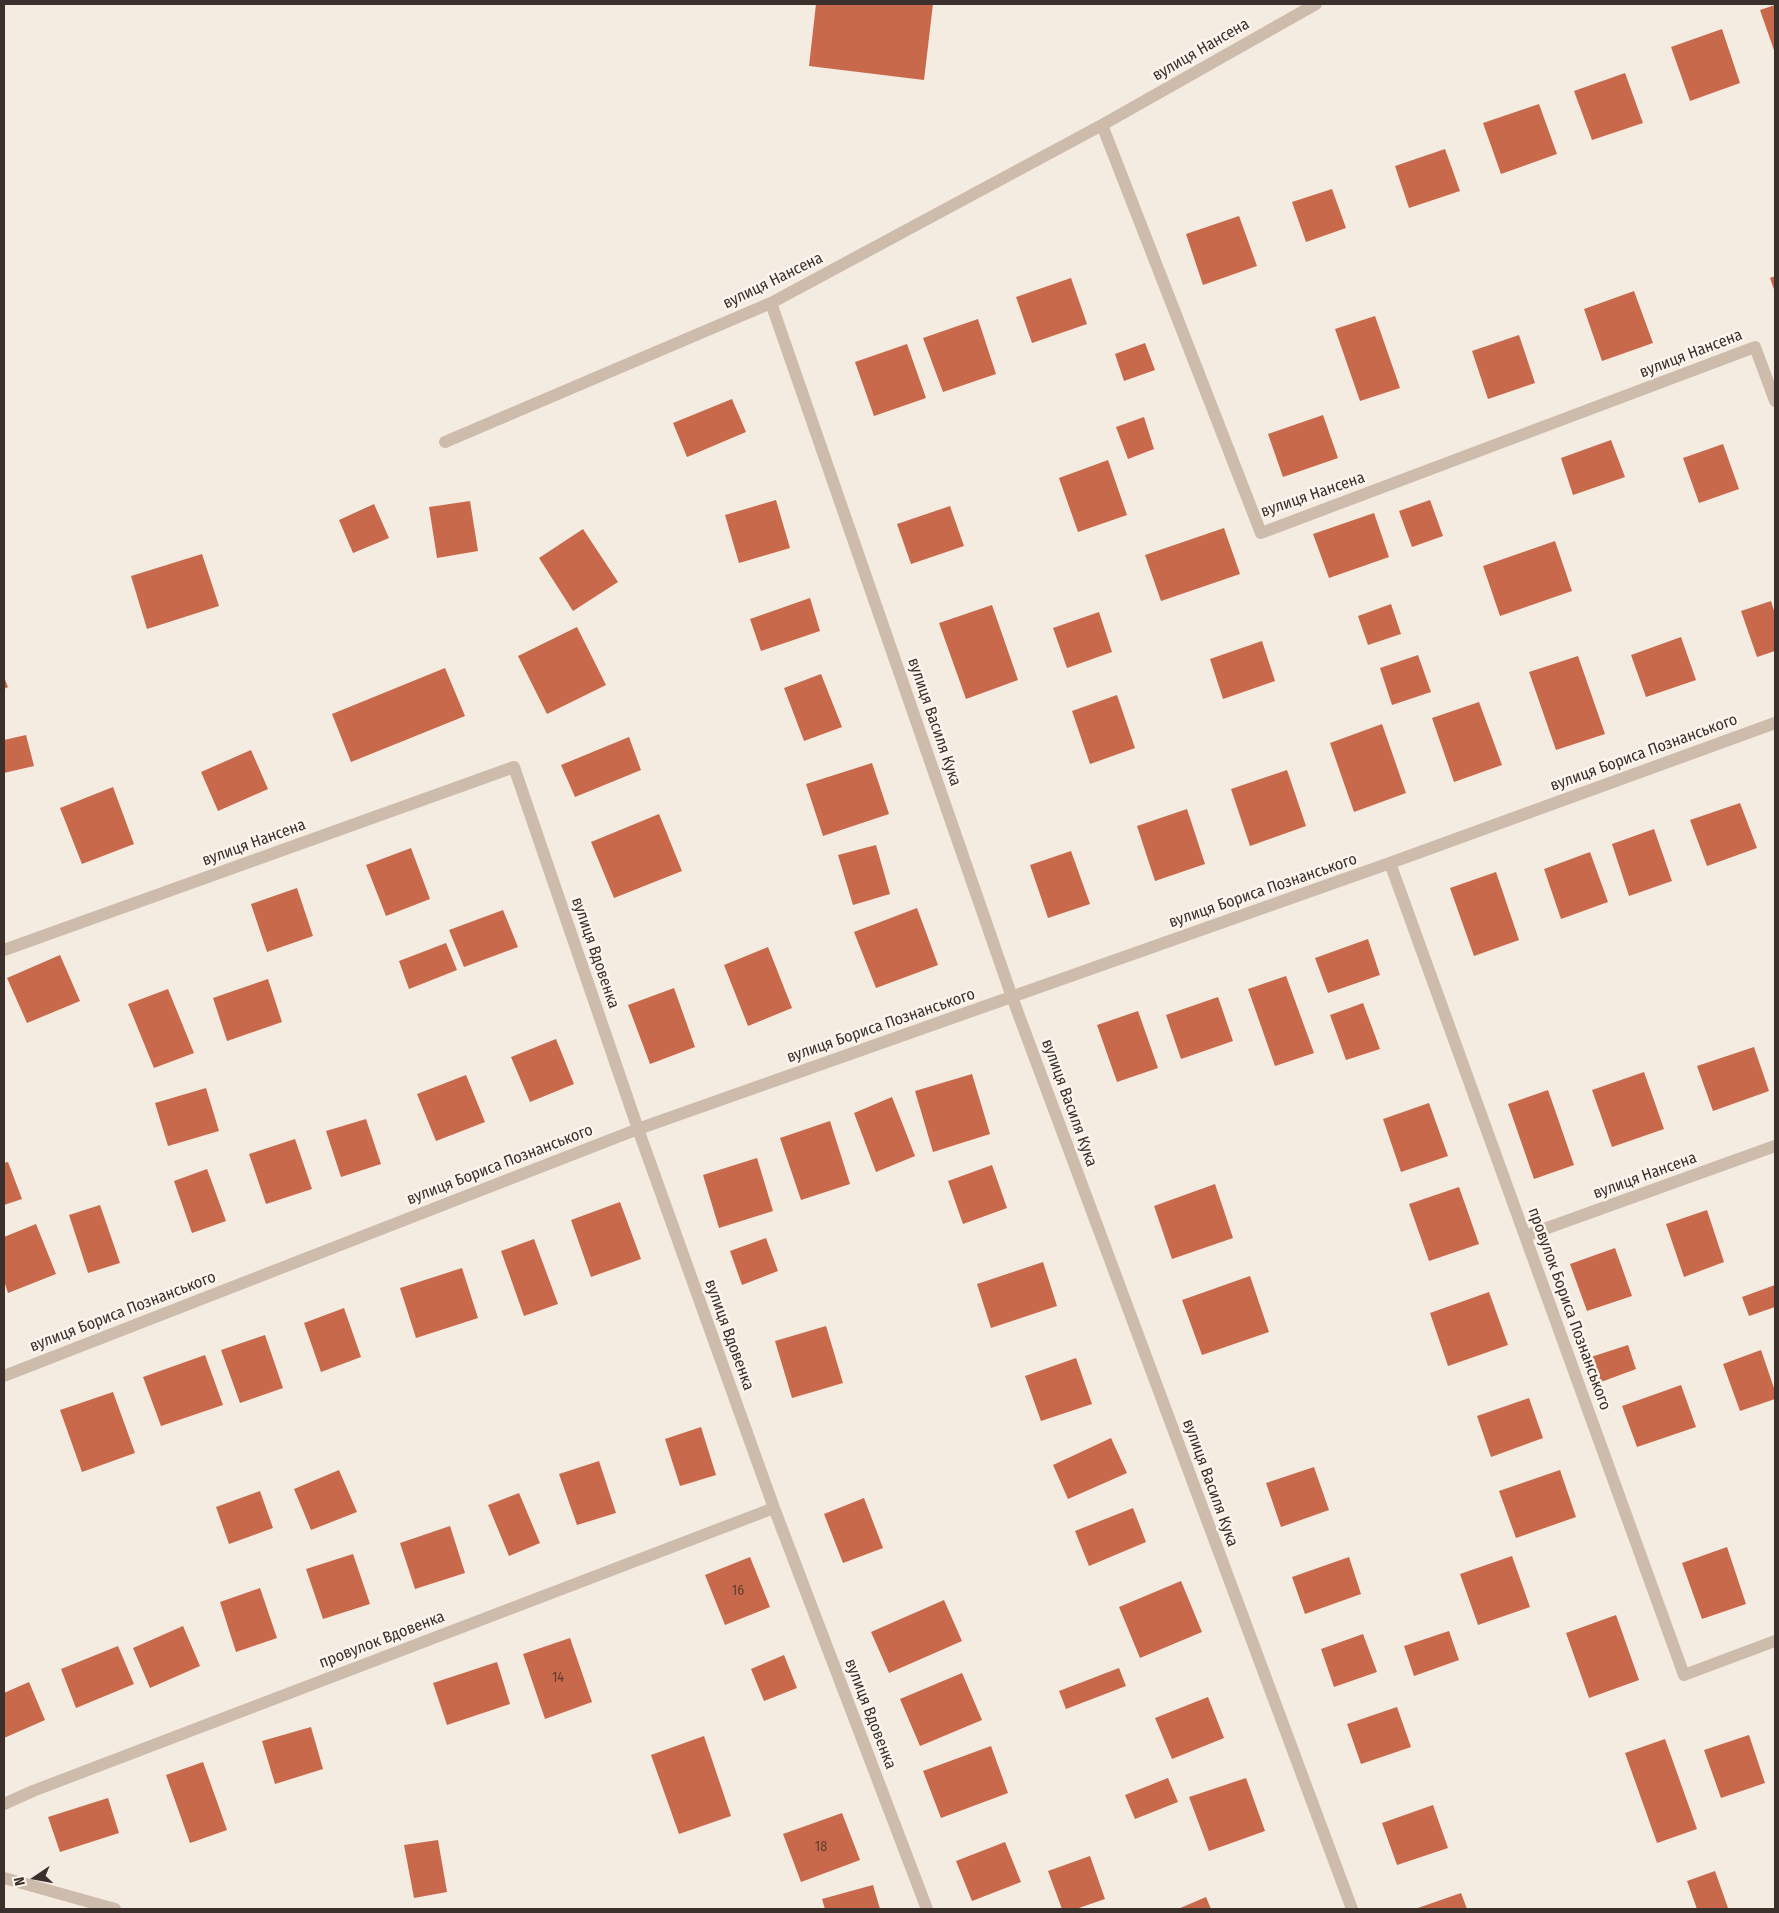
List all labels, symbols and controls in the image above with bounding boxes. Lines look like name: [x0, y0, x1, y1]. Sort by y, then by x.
street label: вулиця Нансена: [1149, 15, 1253, 85]
street label: вулиця Нансена: [720, 249, 826, 313]
street label: вулиця Нансена: [1637, 326, 1745, 382]
street label: вулиця Нансена: [1259, 468, 1367, 522]
street label: вулиця Василя Кука: [903, 655, 965, 789]
street label: вулиця Бориса Познанського: [1548, 710, 1740, 796]
street label: вулиця Нансена: [200, 815, 308, 871]
street label: вулиця Бориса Познанського: [1166, 850, 1360, 932]
street label: вулиця Вдовенка: [567, 895, 623, 1011]
street label: вулиця Бориса Познанського: [784, 985, 978, 1067]
street label: вулиця Василя Кука: [1037, 1037, 1101, 1169]
street label: вулиця Бориса Познанського: [404, 1121, 596, 1209]
street label: вулиця Нансена: [1591, 1148, 1699, 1204]
street label: провулок Бориса Познанського: [1523, 1205, 1615, 1413]
street label: вулиця Бориса Познанського: [27, 1268, 219, 1356]
street label: вулиця Вдовенка: [700, 1277, 758, 1393]
street label: вулиця Василя Кука: [1178, 1417, 1242, 1549]
house number: 16: [732, 1583, 744, 1599]
street label: провулок Вдовенка: [317, 1607, 447, 1673]
street label: вулиця Вдовенка: [840, 1656, 900, 1772]
house number: 14: [552, 1670, 564, 1686]
house number: 18: [815, 1839, 827, 1855]
north arrow: [10, 1853, 60, 1903]
text: N: [11, 1875, 29, 1887]

